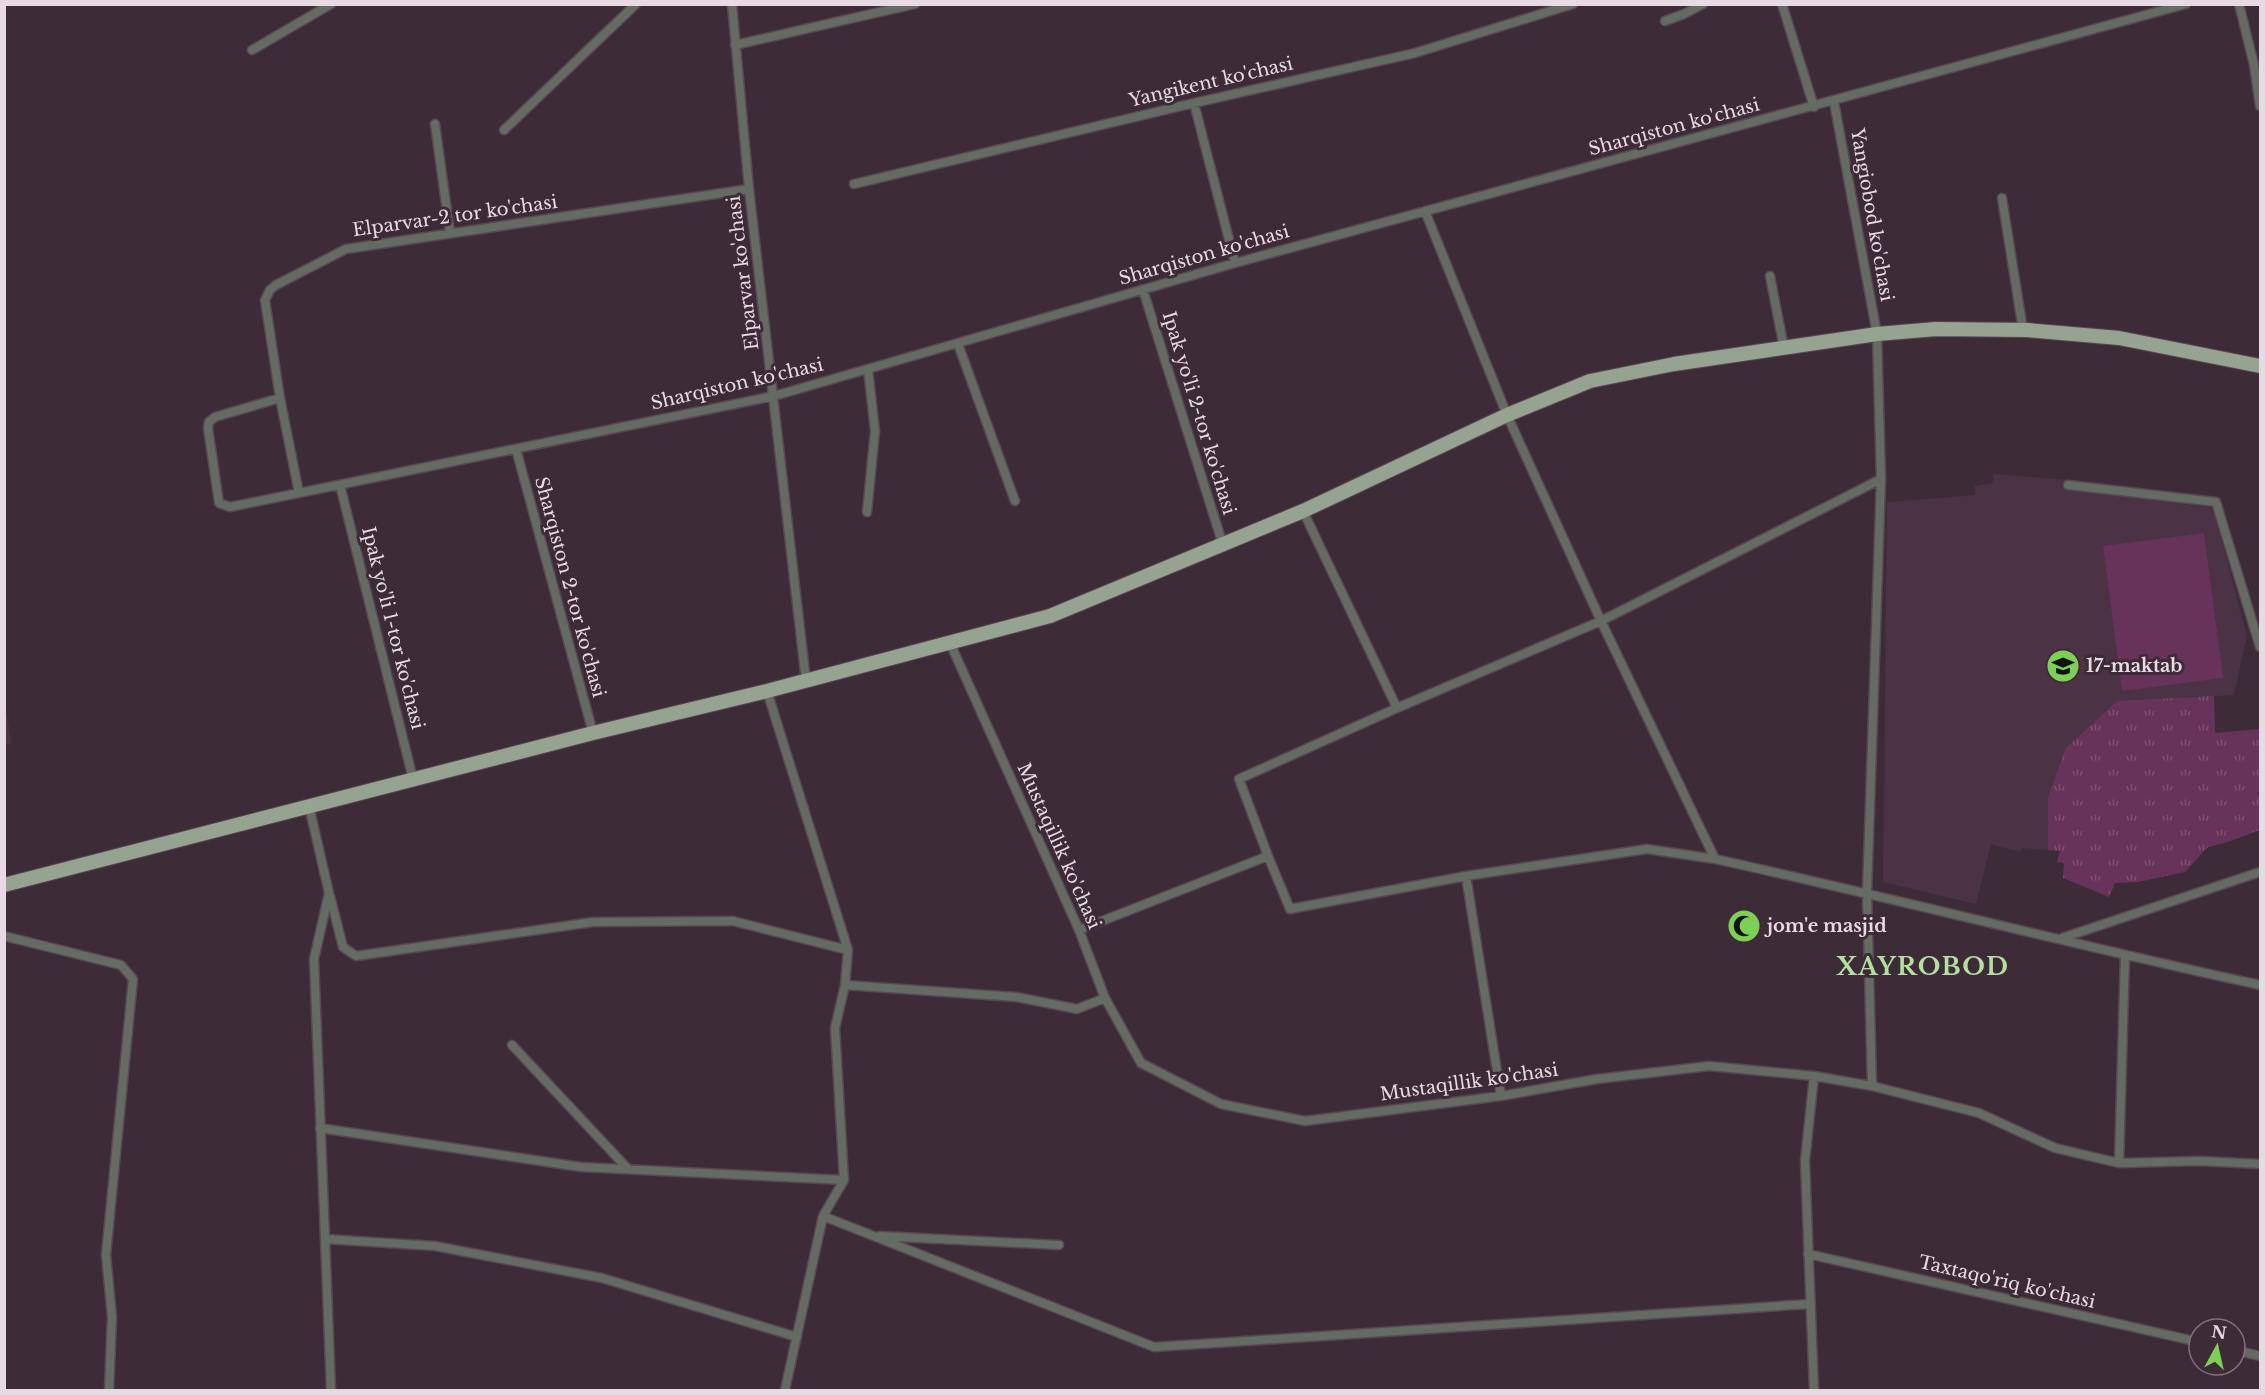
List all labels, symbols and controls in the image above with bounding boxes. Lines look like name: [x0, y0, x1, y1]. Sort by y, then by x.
street label: Yangikent ko'chasi: [1126, 52, 1295, 112]
street label: Sharqiston ko'chasi: [1586, 94, 1762, 160]
street label: Yangiobod ko'chasi: [1846, 126, 1898, 303]
street label: Elparvar-2 tor ko'chasi: [351, 191, 559, 241]
street label: Elparvar ko'chasi: [723, 195, 763, 351]
street label: Sharqiston ko'chasi: [1116, 220, 1292, 290]
street label: Ipak yo'li 2-tor ko'chasi: [1158, 309, 1240, 517]
street label: Sharqiston ko'chasi: [649, 353, 825, 415]
street label: Sharqiston 2-tor ko'chasi: [530, 474, 610, 700]
street label: Ipak yo'li 1-tor ko'chasi: [357, 524, 429, 732]
school or university icon: 17-maktab: [2045, 648, 2081, 684]
place label: 17-maktab: [2086, 655, 2182, 677]
street label: Mustaqillik ko'chasi: [1012, 759, 1106, 933]
mosque icon: jom'e masjid: [1726, 908, 1762, 944]
place label: jom'e masjid: [1764, 915, 1887, 937]
district label: XAYROBOD: [1835, 952, 2010, 981]
street label: Mustaqillik ko'chasi: [1379, 1059, 1559, 1105]
street label: Taxtaqo'riq ko'chasi: [1917, 1251, 2097, 1313]
north arrow: [2187, 1317, 2247, 1377]
text: N: [2210, 1321, 2228, 1343]

